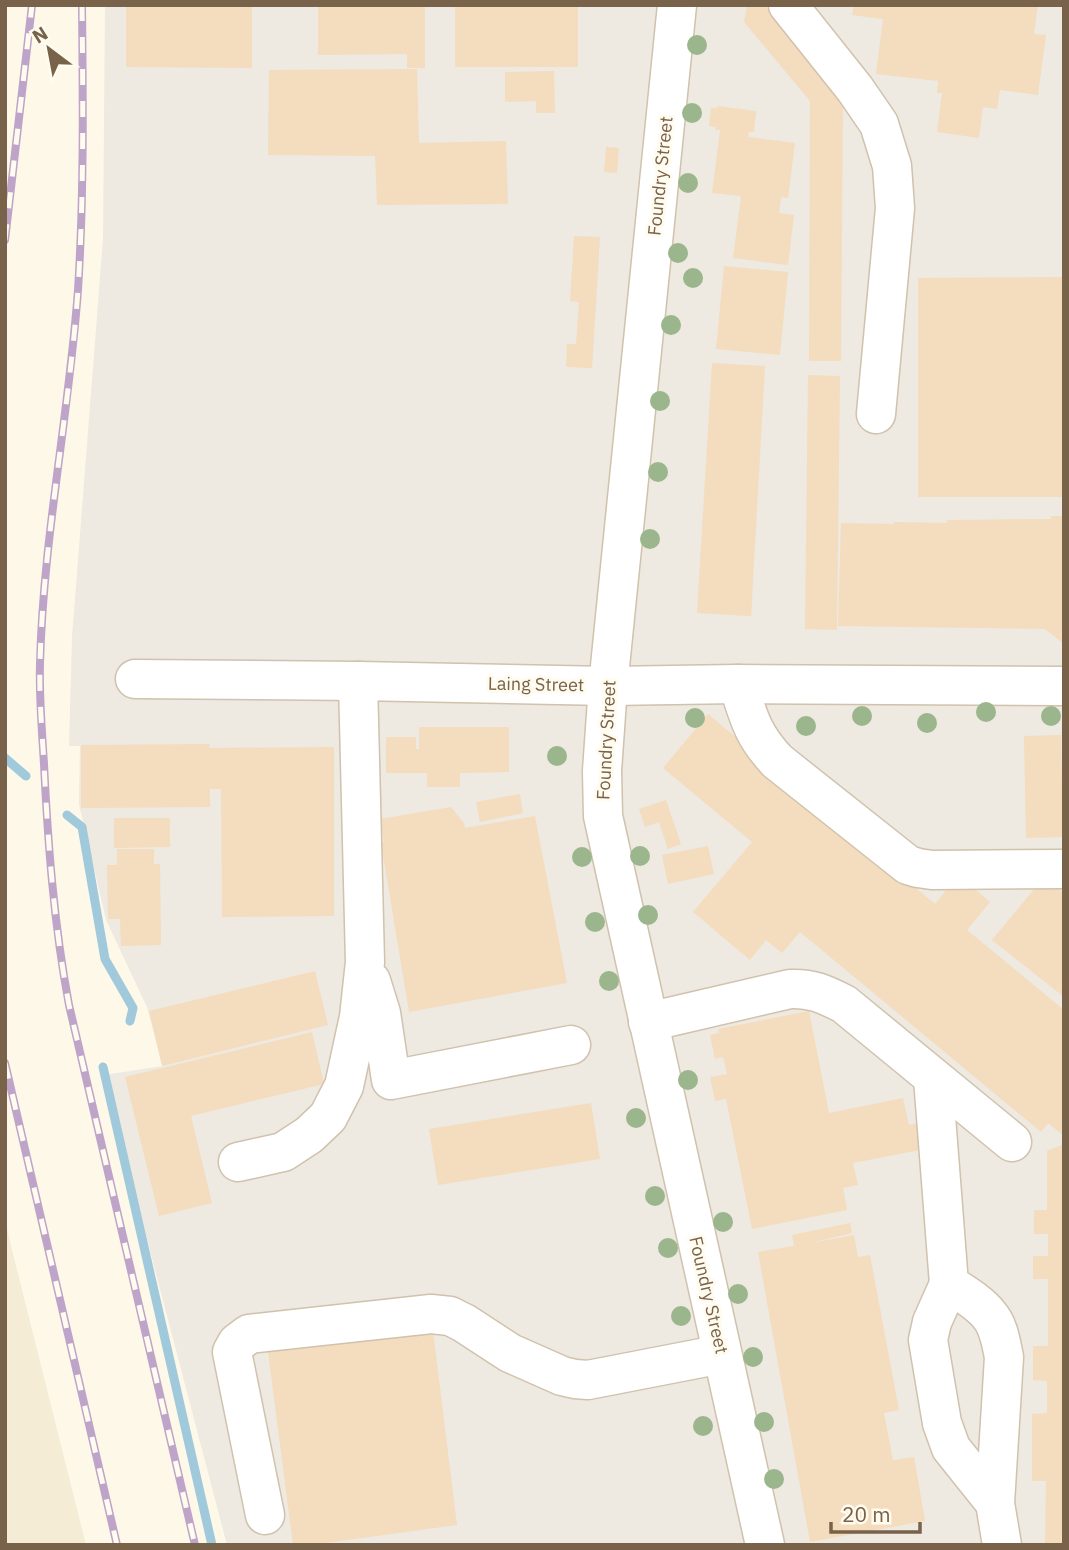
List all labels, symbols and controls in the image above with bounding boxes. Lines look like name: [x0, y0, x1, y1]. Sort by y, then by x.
north arrow: [14, 14, 84, 84]
text: N: [28, 21, 52, 48]
street label: Foundry Street: [642, 115, 678, 237]
street label: Laing Street: [488, 672, 584, 696]
street label: Foundry Street: [591, 679, 621, 801]
street label: Foundry Street: [684, 1234, 734, 1356]
scale bar: [831, 1490, 920, 1534]
text: 20 m: [842, 1500, 891, 1528]

